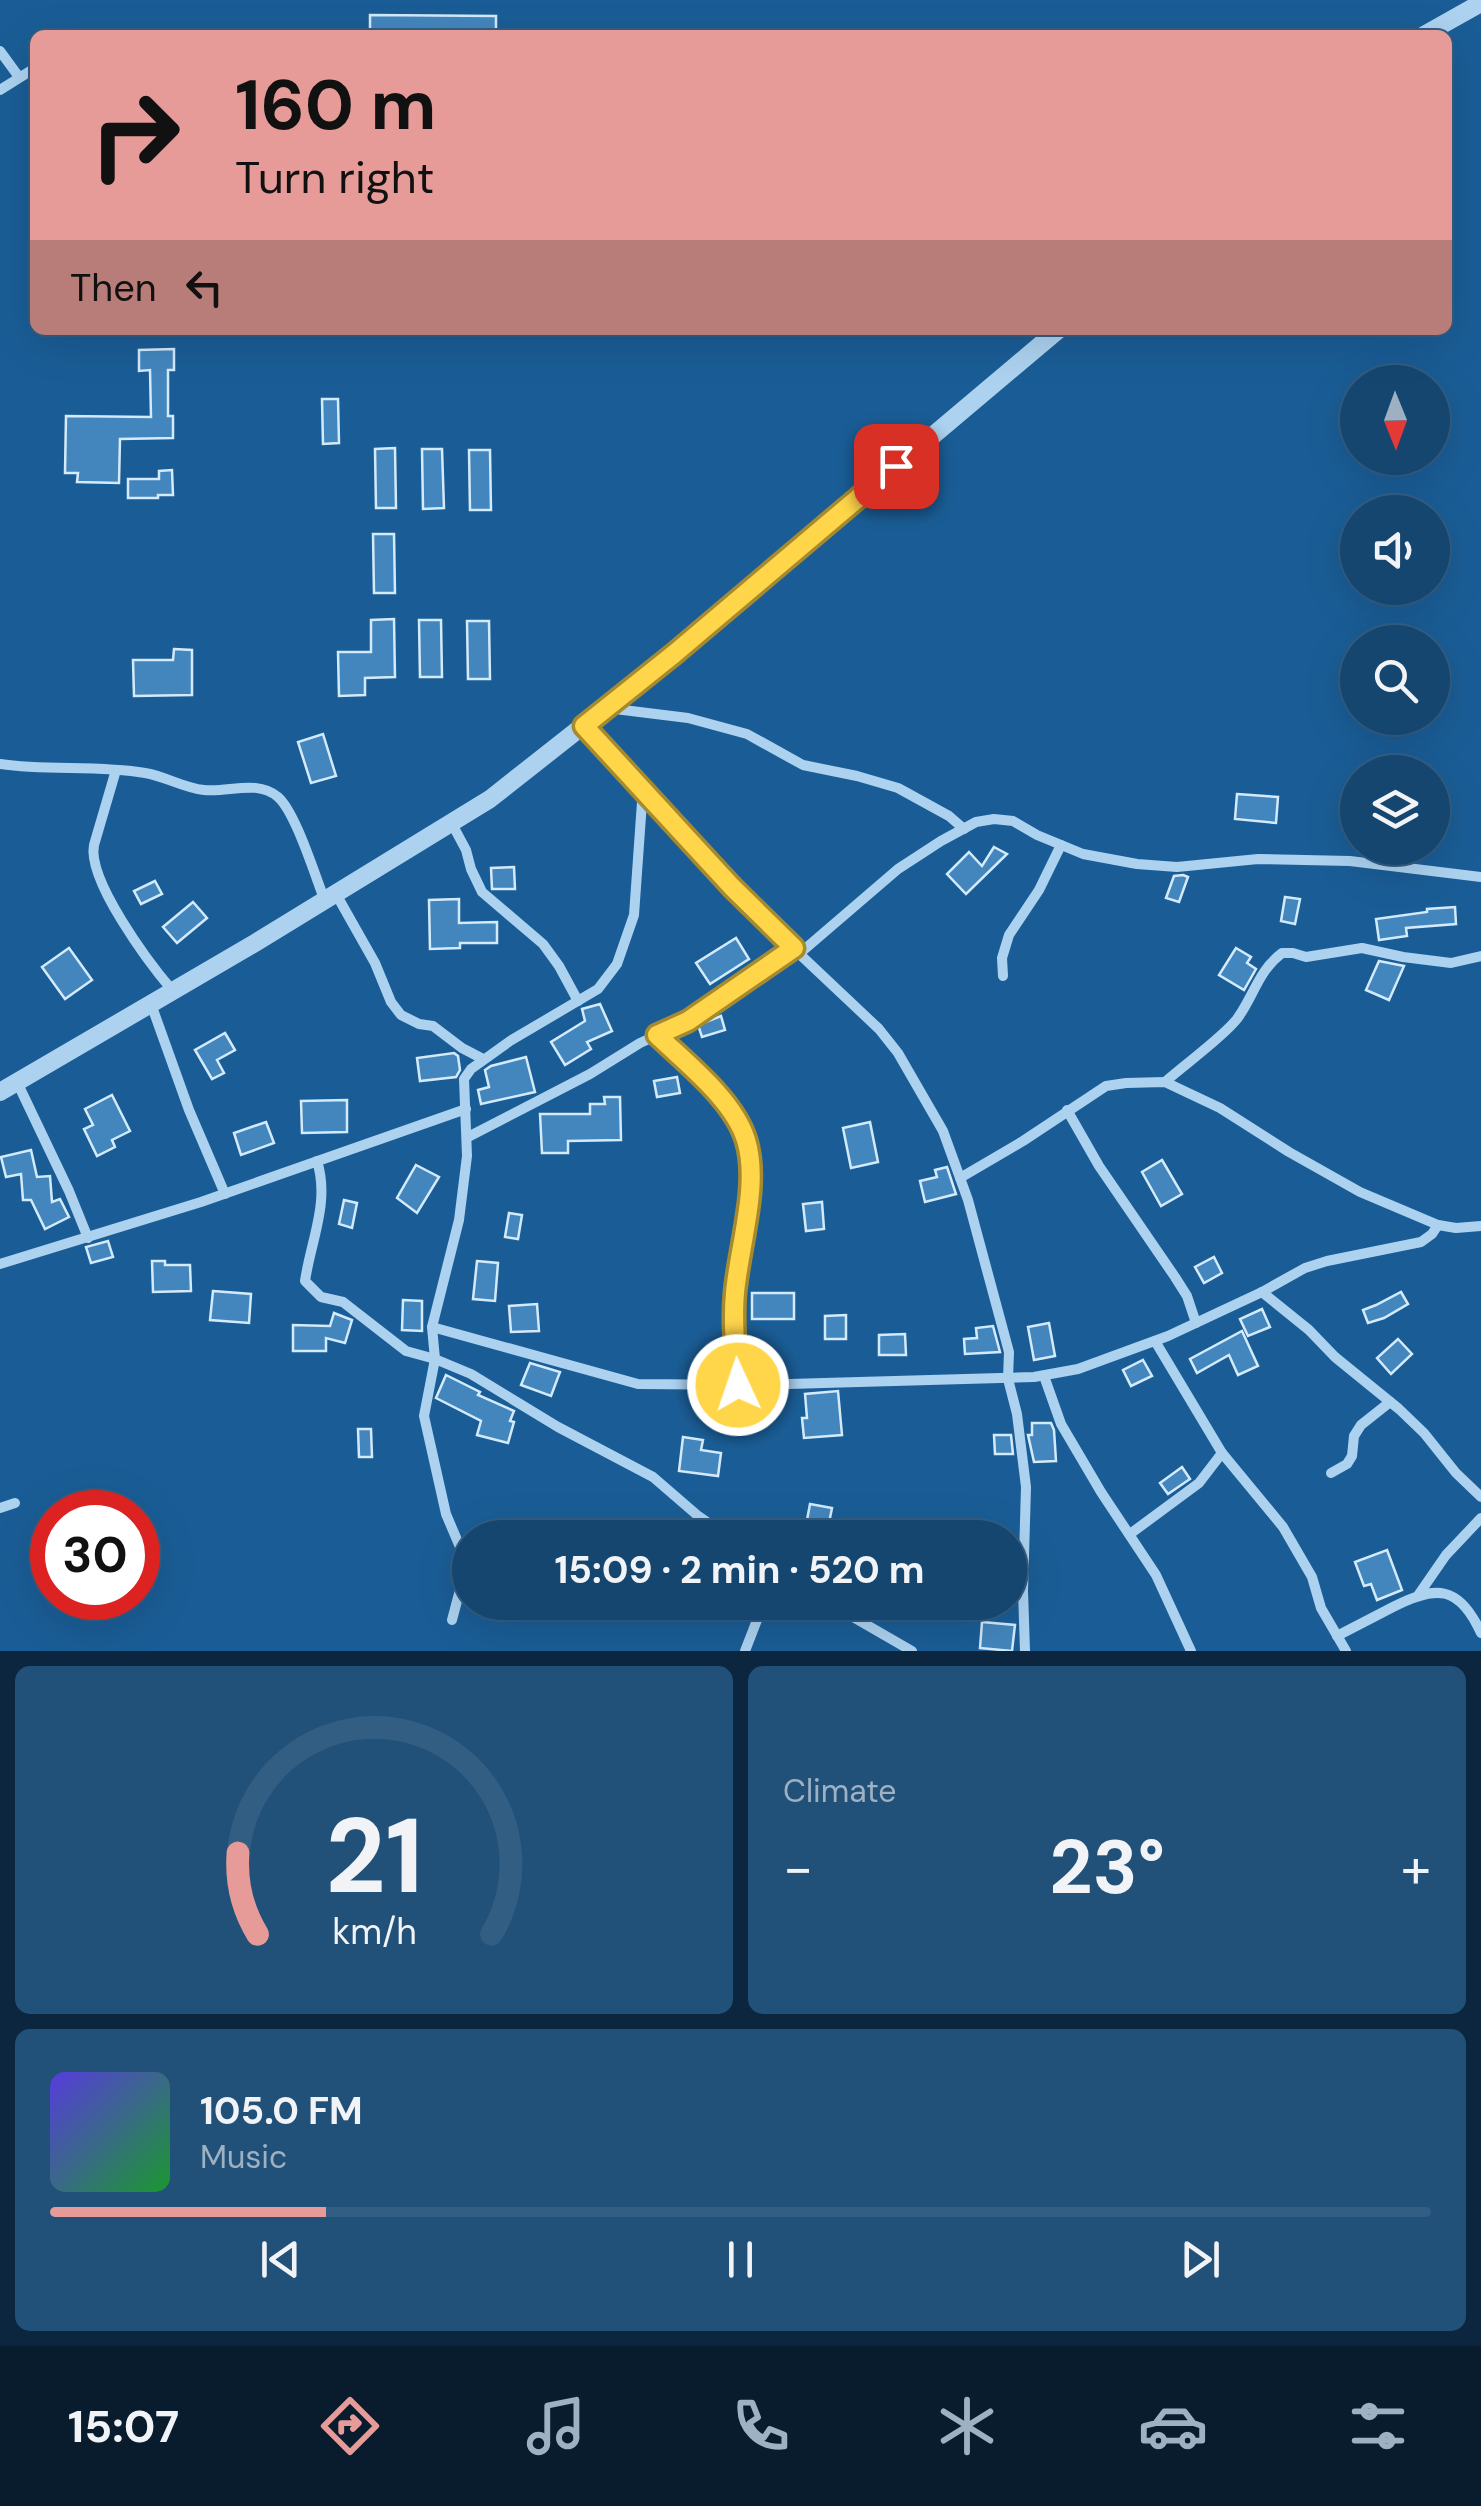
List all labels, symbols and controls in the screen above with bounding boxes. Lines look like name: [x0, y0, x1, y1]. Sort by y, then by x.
text: 160 m: [235, 60, 436, 151]
icon: right: [70, 70, 200, 200]
text: Turn right: [235, 148, 434, 207]
icon: left: [177, 260, 232, 315]
text: Then: [70, 263, 157, 313]
north arrow: [1340, 365, 1450, 475]
map controls: [1340, 365, 1450, 865]
pin: [854, 424, 939, 509]
icon: arrive: [869, 439, 924, 494]
button: sound: [1340, 495, 1450, 605]
button: search: [1340, 625, 1450, 735]
button: layers: [1340, 755, 1450, 865]
position arrow: [686, 1333, 790, 1437]
speed limit sign: 30: [30, 1490, 160, 1620]
text: 15:09 · 2 min · 520 m: [555, 1545, 924, 1595]
text: Climate: [783, 1770, 897, 1812]
text: 21: [325, 1789, 423, 1924]
text: 23°: [1049, 1819, 1165, 1916]
text: −: [783, 1832, 813, 1904]
text: +: [1401, 1832, 1431, 1904]
text: km/h: [332, 1909, 416, 1955]
text: 105.0 FM: [200, 2086, 363, 2136]
text: Music: [200, 2136, 287, 2178]
icon: previous: [253, 2232, 308, 2287]
icon: pause: [713, 2232, 768, 2287]
icon: next: [1173, 2232, 1228, 2287]
icon: directions: [315, 2391, 385, 2461]
icon: music: [521, 2391, 591, 2461]
icon: phone: [726, 2391, 796, 2461]
icon: climate: [932, 2391, 1002, 2461]
icon: car: [1138, 2391, 1208, 2461]
icon: filters: [1343, 2391, 1413, 2461]
text: 15:07: [68, 2397, 179, 2456]

